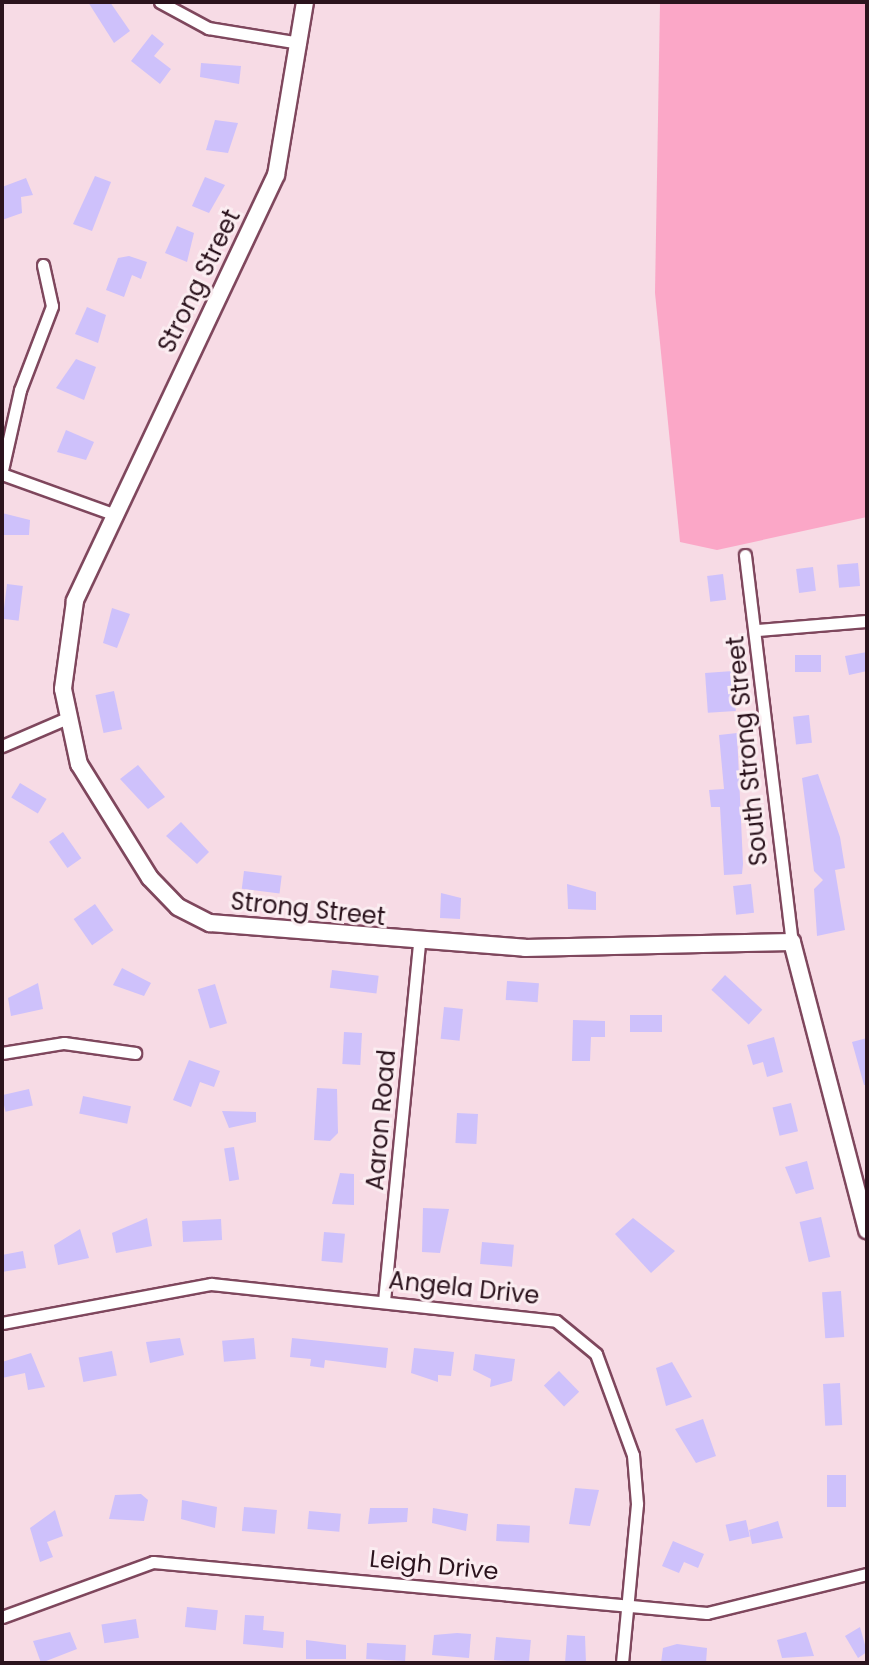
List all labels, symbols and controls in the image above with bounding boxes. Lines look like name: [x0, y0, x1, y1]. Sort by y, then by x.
street label: Strong Street: [152, 205, 246, 357]
street label: South Strong Street: [721, 635, 773, 867]
street label: Strong Street: [229, 887, 387, 931]
street label: Aaron Road: [361, 1049, 401, 1191]
street label: Angela Drive: [387, 1266, 541, 1310]
street label: Leigh Drive: [368, 1544, 500, 1586]

